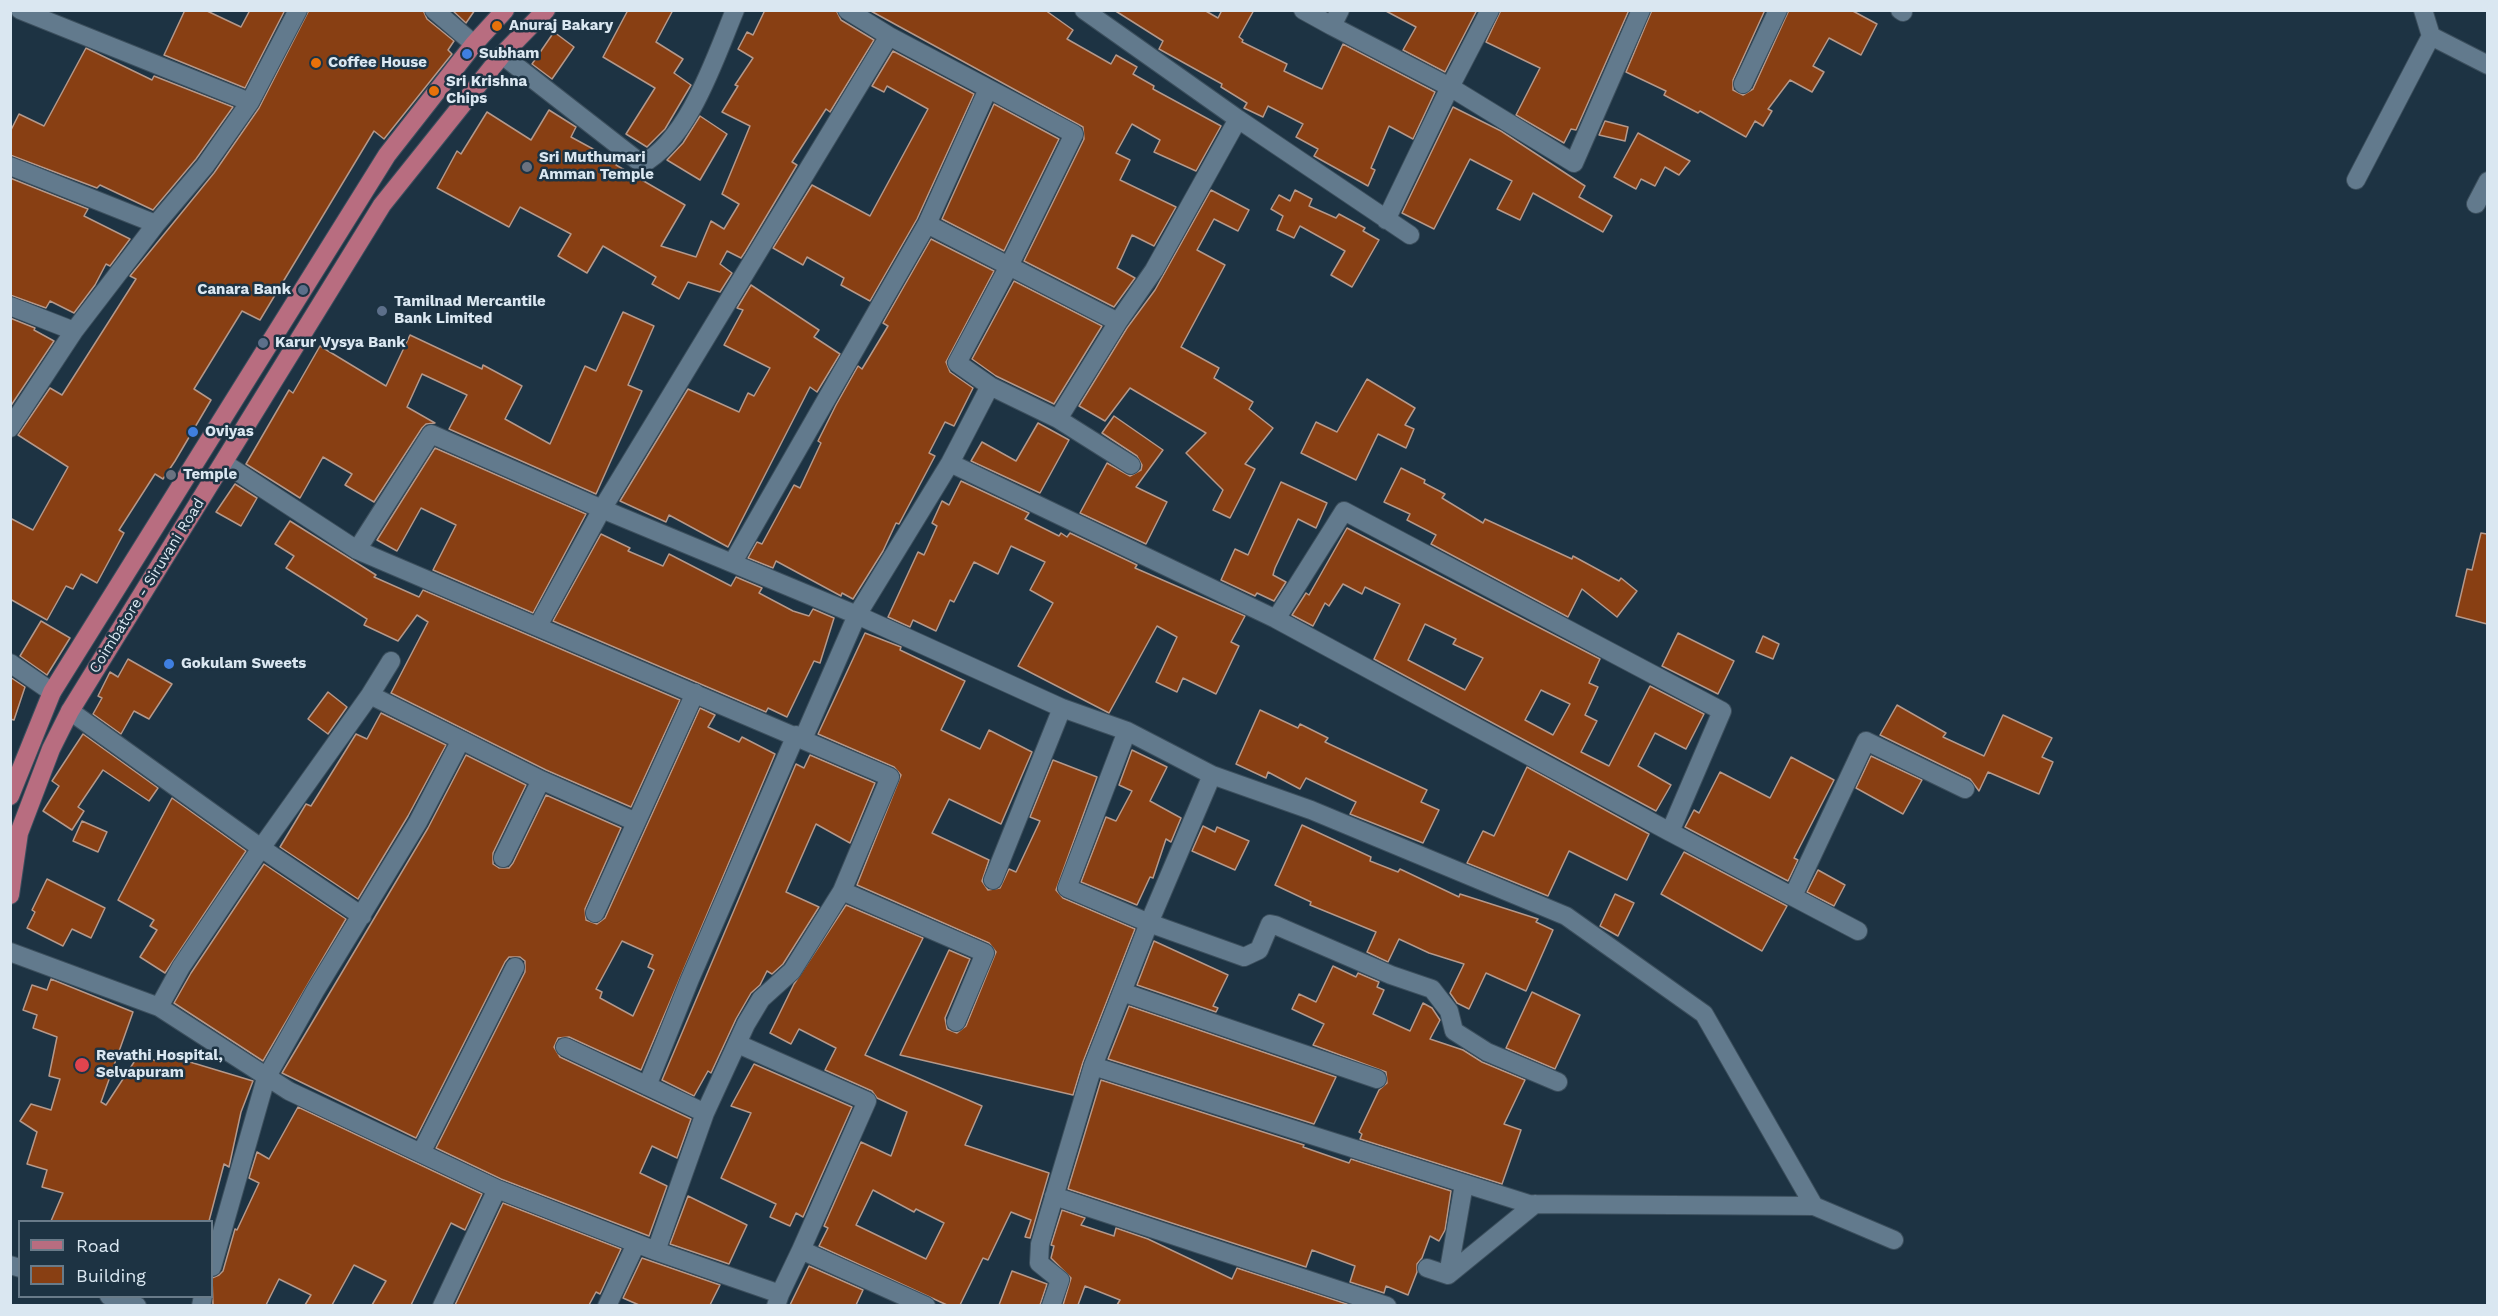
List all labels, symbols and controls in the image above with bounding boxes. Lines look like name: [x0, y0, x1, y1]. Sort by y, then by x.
place label: Anuraj Bakary: [509, 17, 613, 35]
marker: Anuraj Bakary: [490, 19, 504, 33]
place label: Subham: [479, 45, 539, 63]
marker: Subham: [460, 47, 474, 61]
place label: Coffee House: [328, 54, 427, 72]
marker: Coffee House: [309, 56, 323, 70]
place label: Sri Krishna Chips: [446, 73, 527, 108]
marker: Sri Krishna Chips: [427, 84, 441, 98]
place label: Sri Muthumari Amman Temple: [539, 149, 654, 184]
marker: Sri Muthumari Amman Temple: [520, 160, 534, 174]
place label: Canara Bank: [197, 281, 291, 299]
marker: Canara Bank: [296, 283, 310, 297]
place label: Tamilnad Mercantile Bank Limited: [394, 293, 546, 328]
marker: Tamilnad Mercantile Bank Limited: [375, 304, 389, 318]
place label: Karur Vysya Bank: [275, 334, 406, 352]
marker: Karur Vysya Bank: [256, 336, 270, 350]
place label: Oviyas: [205, 423, 254, 441]
marker: Oviyas: [186, 425, 200, 439]
place label: Temple: [183, 466, 237, 484]
marker: Temple: [164, 468, 178, 482]
street label: Coimbatore - Siruvani Road: [86, 495, 208, 677]
place label: Gokulam Sweets: [181, 655, 306, 673]
marker: Gokulam Sweets: [162, 657, 176, 671]
place label: Revathi Hospital, Selvapuram: [96, 1047, 223, 1082]
marker: Revathi Hospital, Selvapuram: [73, 1056, 91, 1074]
legend: [18, 1220, 213, 1298]
text: Road: [76, 1235, 120, 1256]
text: Building: [76, 1265, 146, 1286]

